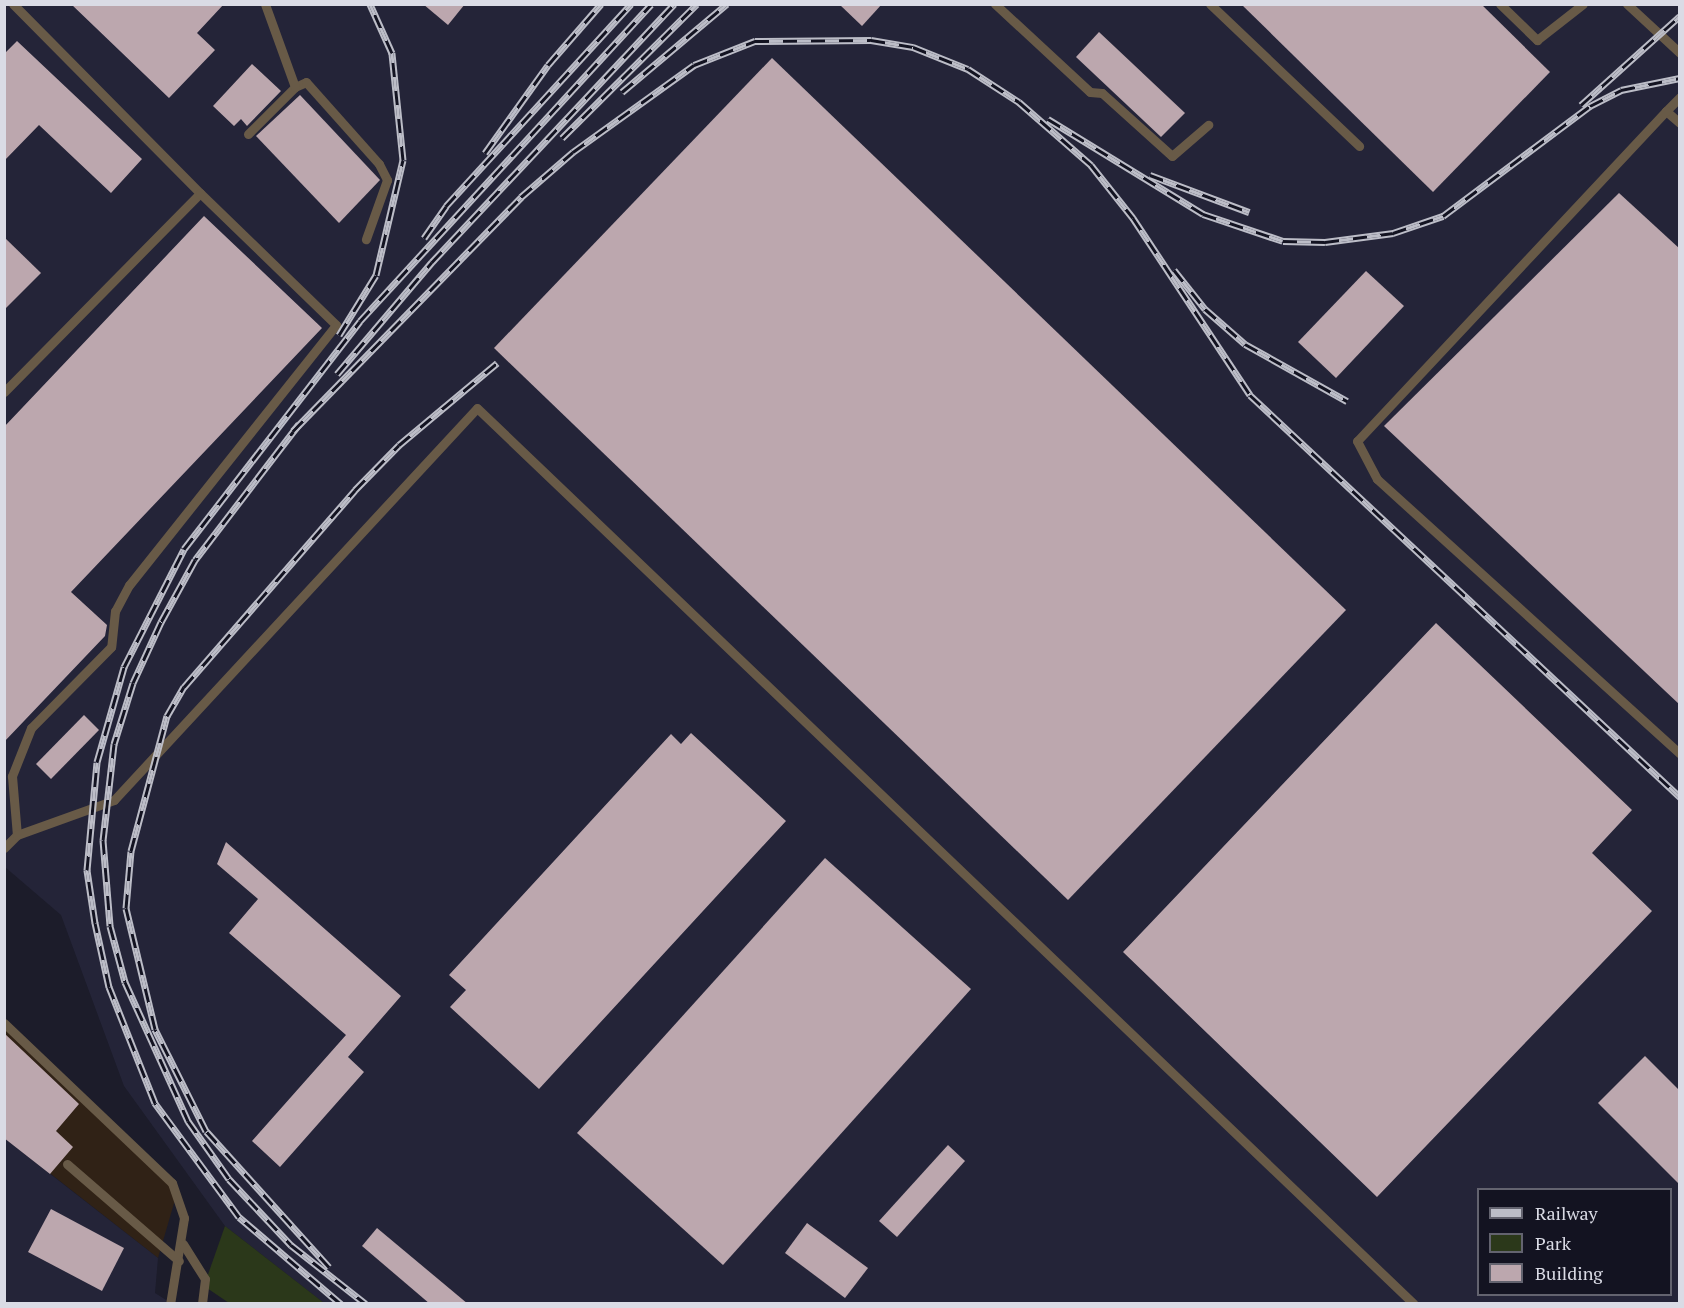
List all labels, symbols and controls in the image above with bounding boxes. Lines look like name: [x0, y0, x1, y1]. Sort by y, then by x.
legend: [1477, 1188, 1672, 1296]
text: Railway: [1535, 1201, 1598, 1225]
text: Park: [1535, 1231, 1571, 1255]
text: Building: [1535, 1261, 1603, 1285]

